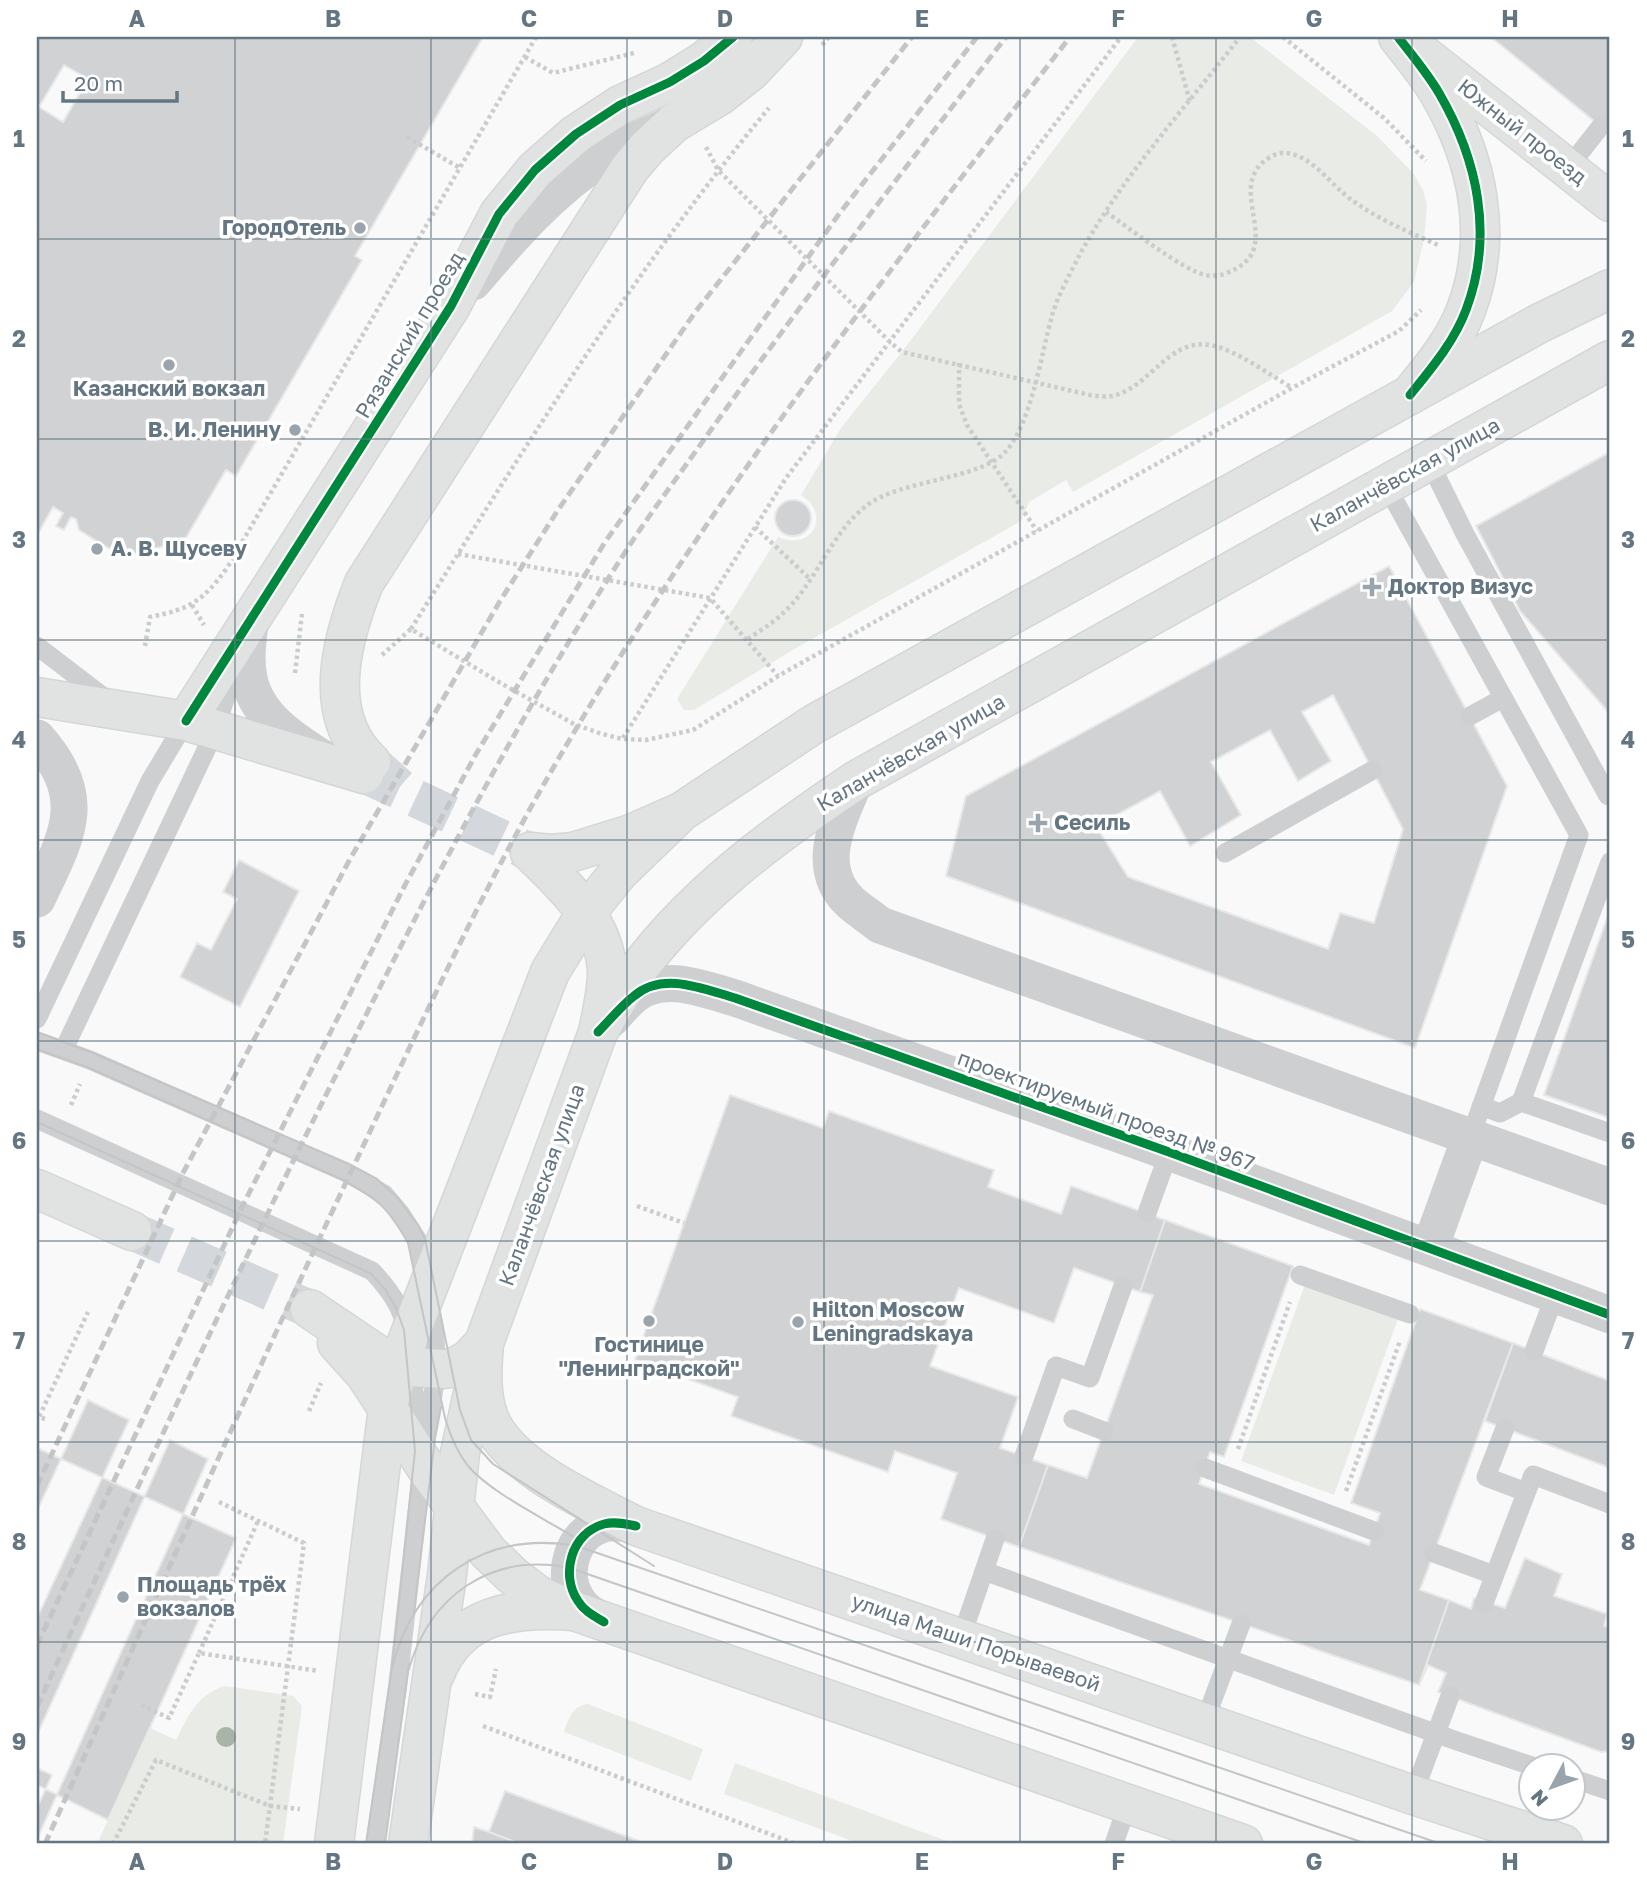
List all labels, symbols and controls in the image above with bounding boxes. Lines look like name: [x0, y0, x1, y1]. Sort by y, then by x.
text: A: [129, 4, 146, 32]
text: B: [325, 4, 341, 32]
text: C: [521, 4, 537, 32]
text: D: [717, 4, 733, 32]
text: E: [915, 4, 929, 32]
text: F: [1111, 4, 1125, 32]
text: G: [1306, 4, 1322, 32]
text: H: [1501, 4, 1519, 32]
scale bar: [63, 60, 177, 104]
text: 20 m: [74, 70, 123, 96]
street label: Южный проезд: [1453, 73, 1593, 190]
text: 1: [13, 124, 25, 152]
text: 1: [1622, 124, 1634, 152]
place label: ГородОтель: [222, 214, 346, 240]
marker: ГородОтель: [352, 220, 368, 236]
street label: Рязанский проезд: [349, 246, 469, 423]
text: 2: [12, 324, 26, 352]
text: 2: [1621, 324, 1635, 352]
marker: Казанский вокзал: [161, 357, 177, 373]
place label: Казанский вокзал: [73, 375, 265, 401]
street label: Каланчёвская улица: [1305, 411, 1504, 537]
place label: В. И. Ленину: [148, 416, 281, 442]
marker: В. И. Ленину: [287, 422, 303, 438]
text: 3: [12, 525, 26, 553]
text: 3: [1621, 525, 1635, 553]
place label: А. В. Щусеву: [111, 535, 248, 561]
marker: А. В. Щусеву: [89, 541, 105, 557]
place label: Доктор Визус: [1388, 573, 1533, 599]
marker: Доктор Визус: [1362, 577, 1382, 597]
street label: Каланчёвская улица: [812, 688, 1009, 817]
text: 4: [12, 725, 26, 753]
text: 4: [1621, 725, 1635, 753]
place label: Сесиль: [1054, 809, 1131, 835]
marker: Сесиль: [1028, 813, 1048, 833]
text: 5: [12, 925, 26, 953]
text: 5: [1621, 925, 1635, 953]
street label: проектируемый проезд № 967: [954, 1044, 1258, 1176]
street label: Каланчёвская улица: [492, 1080, 590, 1289]
text: 6: [12, 1126, 26, 1154]
text: 6: [1621, 1126, 1635, 1154]
place label: Hilton Moscow Leningradskaya: [812, 1296, 973, 1346]
marker: Гостинице "Ленинградской": [641, 1313, 657, 1329]
marker: Hilton Moscow Leningradskaya: [790, 1314, 806, 1330]
text: 7: [13, 1326, 25, 1354]
text: 7: [1622, 1326, 1634, 1354]
place label: Гостинице "Ленинградской": [558, 1331, 740, 1381]
text: 8: [12, 1527, 26, 1555]
text: 8: [1621, 1527, 1635, 1555]
place label: Площадь трёх вокзалов: [137, 1571, 287, 1621]
street label: улица Маши Порываевой: [848, 1587, 1104, 1697]
marker: Площадь трёх вокзалов: [115, 1589, 131, 1605]
text: 9: [12, 1727, 26, 1755]
text: 9: [1621, 1727, 1635, 1755]
north arrow: [1518, 1752, 1588, 1822]
text: N: [1525, 1785, 1552, 1811]
text: A: [129, 1847, 146, 1875]
text: B: [325, 1847, 341, 1875]
text: C: [521, 1847, 537, 1875]
text: D: [717, 1847, 733, 1875]
text: E: [915, 1847, 929, 1875]
text: F: [1111, 1847, 1125, 1875]
text: G: [1306, 1847, 1322, 1875]
text: H: [1501, 1847, 1519, 1875]

